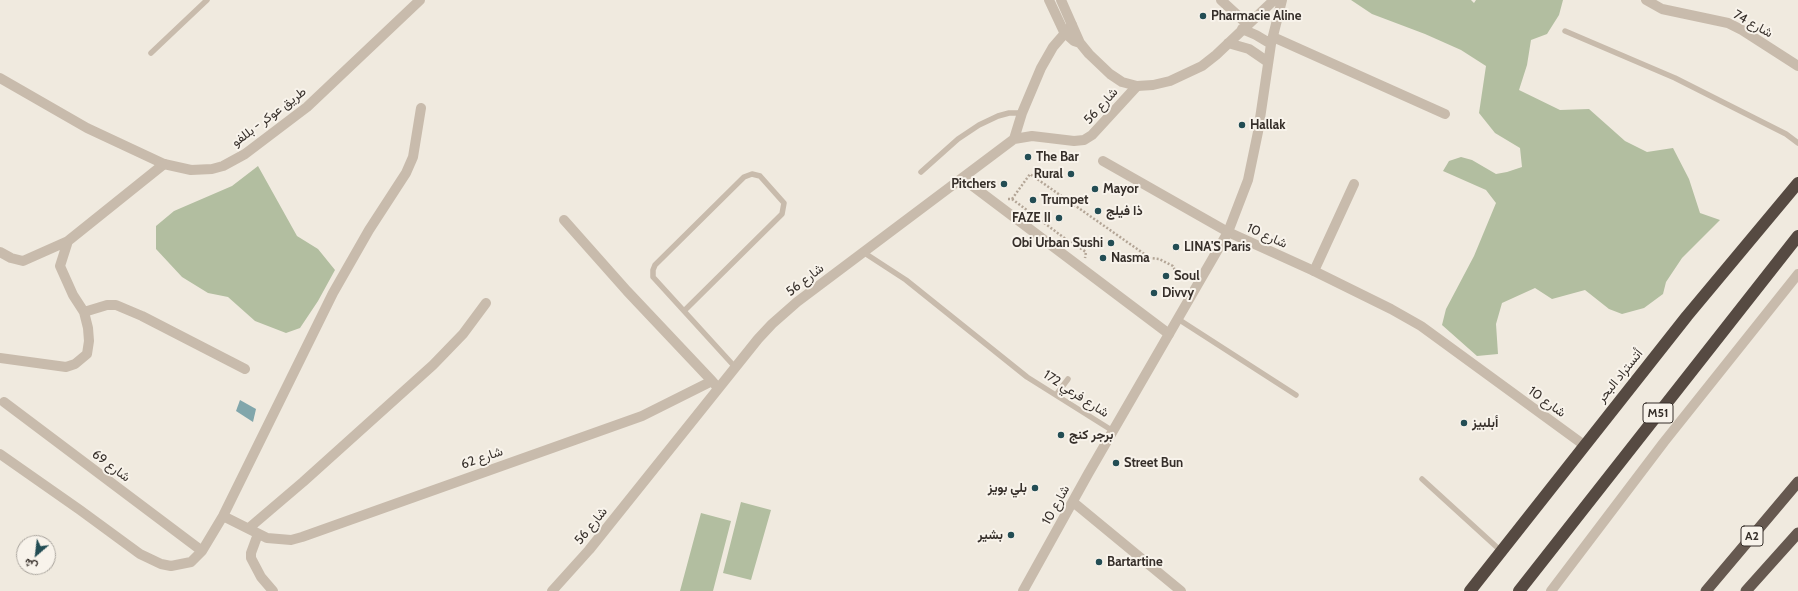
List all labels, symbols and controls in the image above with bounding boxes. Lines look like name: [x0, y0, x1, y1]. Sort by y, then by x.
street label: شارع 74: [1731, 7, 1775, 41]
place label: Pharmacie Aline: [1211, 8, 1301, 24]
marker: Pharmacie Aline: [1198, 11, 1208, 21]
street label: طريق عوكر - بللفو: [229, 84, 309, 150]
street label: شارع 56: [1081, 85, 1121, 127]
place label: Hallak: [1250, 117, 1285, 133]
marker: Hallak: [1237, 120, 1247, 130]
place label: The Bar: [1036, 149, 1079, 165]
marker: The Bar: [1023, 152, 1033, 162]
place label: Rural: [1034, 166, 1063, 182]
marker: Rural: [1066, 169, 1076, 179]
place label: Pitchers: [951, 176, 996, 192]
marker: Pitchers: [999, 179, 1009, 189]
place label: Mayor: [1103, 181, 1138, 197]
marker: Mayor: [1090, 184, 1100, 194]
place label: Trumpet: [1041, 192, 1088, 208]
marker: Trumpet: [1028, 195, 1038, 205]
place label: ذا فيلج: [1106, 203, 1143, 219]
marker: ذا فيلج: [1093, 206, 1103, 216]
place label: FAZE II: [1012, 210, 1051, 226]
marker: FAZE II: [1054, 213, 1064, 223]
street label: شارع 10: [1244, 220, 1290, 252]
place label: Obi Urban Sushi: [1012, 235, 1103, 251]
marker: Obi Urban Sushi: [1106, 238, 1116, 248]
place label: LINA'S Paris: [1184, 239, 1251, 255]
marker: LINA'S Paris: [1171, 242, 1181, 252]
place label: Nasma: [1111, 250, 1150, 266]
marker: Nasma: [1098, 253, 1108, 263]
street label: شارع 56: [783, 260, 827, 300]
place label: Soul: [1174, 268, 1200, 284]
marker: Soul: [1161, 271, 1171, 281]
place label: Divvy: [1162, 285, 1194, 301]
marker: Divvy: [1149, 288, 1159, 298]
street label: أتستراد البحر: [1594, 346, 1646, 406]
street label: شارع فرعي 172: [1040, 367, 1112, 421]
street label: شارع 10: [1525, 383, 1569, 421]
road number: M51: [1643, 403, 1673, 423]
place label: أبلبيز: [1472, 415, 1498, 431]
marker: أبلبيز: [1459, 418, 1469, 428]
place label: برجر كنج: [1069, 427, 1113, 443]
marker: برجر كنج: [1056, 430, 1066, 440]
street label: شارع 62: [459, 444, 505, 472]
street label: شارع 69: [89, 447, 133, 485]
place label: Street Bun: [1124, 455, 1183, 471]
marker: Street Bun: [1111, 458, 1121, 468]
place label: بلي بويز: [988, 480, 1027, 496]
marker: بلي بويز: [1030, 483, 1040, 493]
street label: شارع 10: [1039, 483, 1073, 527]
street label: شارع 56: [571, 504, 611, 548]
road number: A2: [1741, 526, 1763, 546]
place label: بشير: [978, 527, 1003, 543]
marker: بشير: [1006, 530, 1016, 540]
north arrow: [16, 535, 56, 575]
place label: Bartartine: [1107, 554, 1163, 570]
text: ش: [22, 555, 40, 574]
marker: Bartartine: [1094, 557, 1104, 567]

